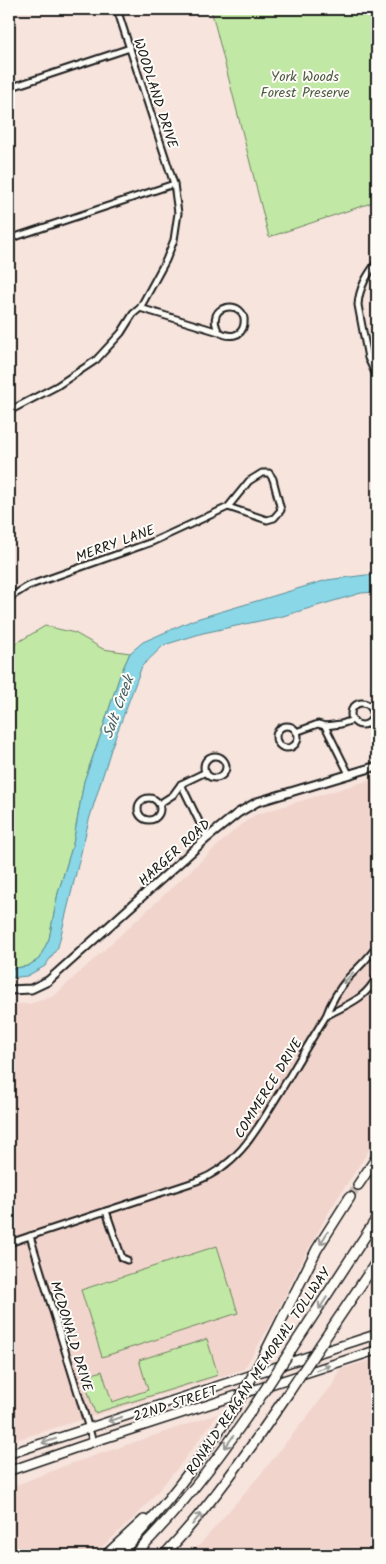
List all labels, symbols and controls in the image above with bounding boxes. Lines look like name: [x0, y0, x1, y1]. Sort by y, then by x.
street label: WOODLAND DRIVE: [127, 35, 183, 152]
park label: York Woods Forest Preserve: [260, 66, 350, 104]
street label: MERRY LANE: [73, 519, 159, 568]
water label: Salt Creek: [97, 671, 142, 742]
street label: HARGER ROAD: [134, 814, 216, 891]
one-way arrow: [342, 972, 354, 985]
street label: COMMERCE DRIVE: [229, 1033, 309, 1143]
one-way arrow: [318, 1230, 328, 1244]
street label: RONALD REAGAN MEMORIAL TOLLWAY: [181, 1263, 337, 1480]
street label: MCDONALD DRIVE: [44, 1278, 99, 1395]
one-way arrow: [317, 1296, 328, 1310]
one-way arrow: [315, 1363, 330, 1372]
street label: 22ND STREET: [130, 1380, 222, 1428]
one-way arrow: [107, 1415, 123, 1425]
one-way arrow: [224, 1435, 234, 1449]
one-way arrow: [42, 1437, 57, 1446]
one-way arrow: [191, 1512, 202, 1525]

